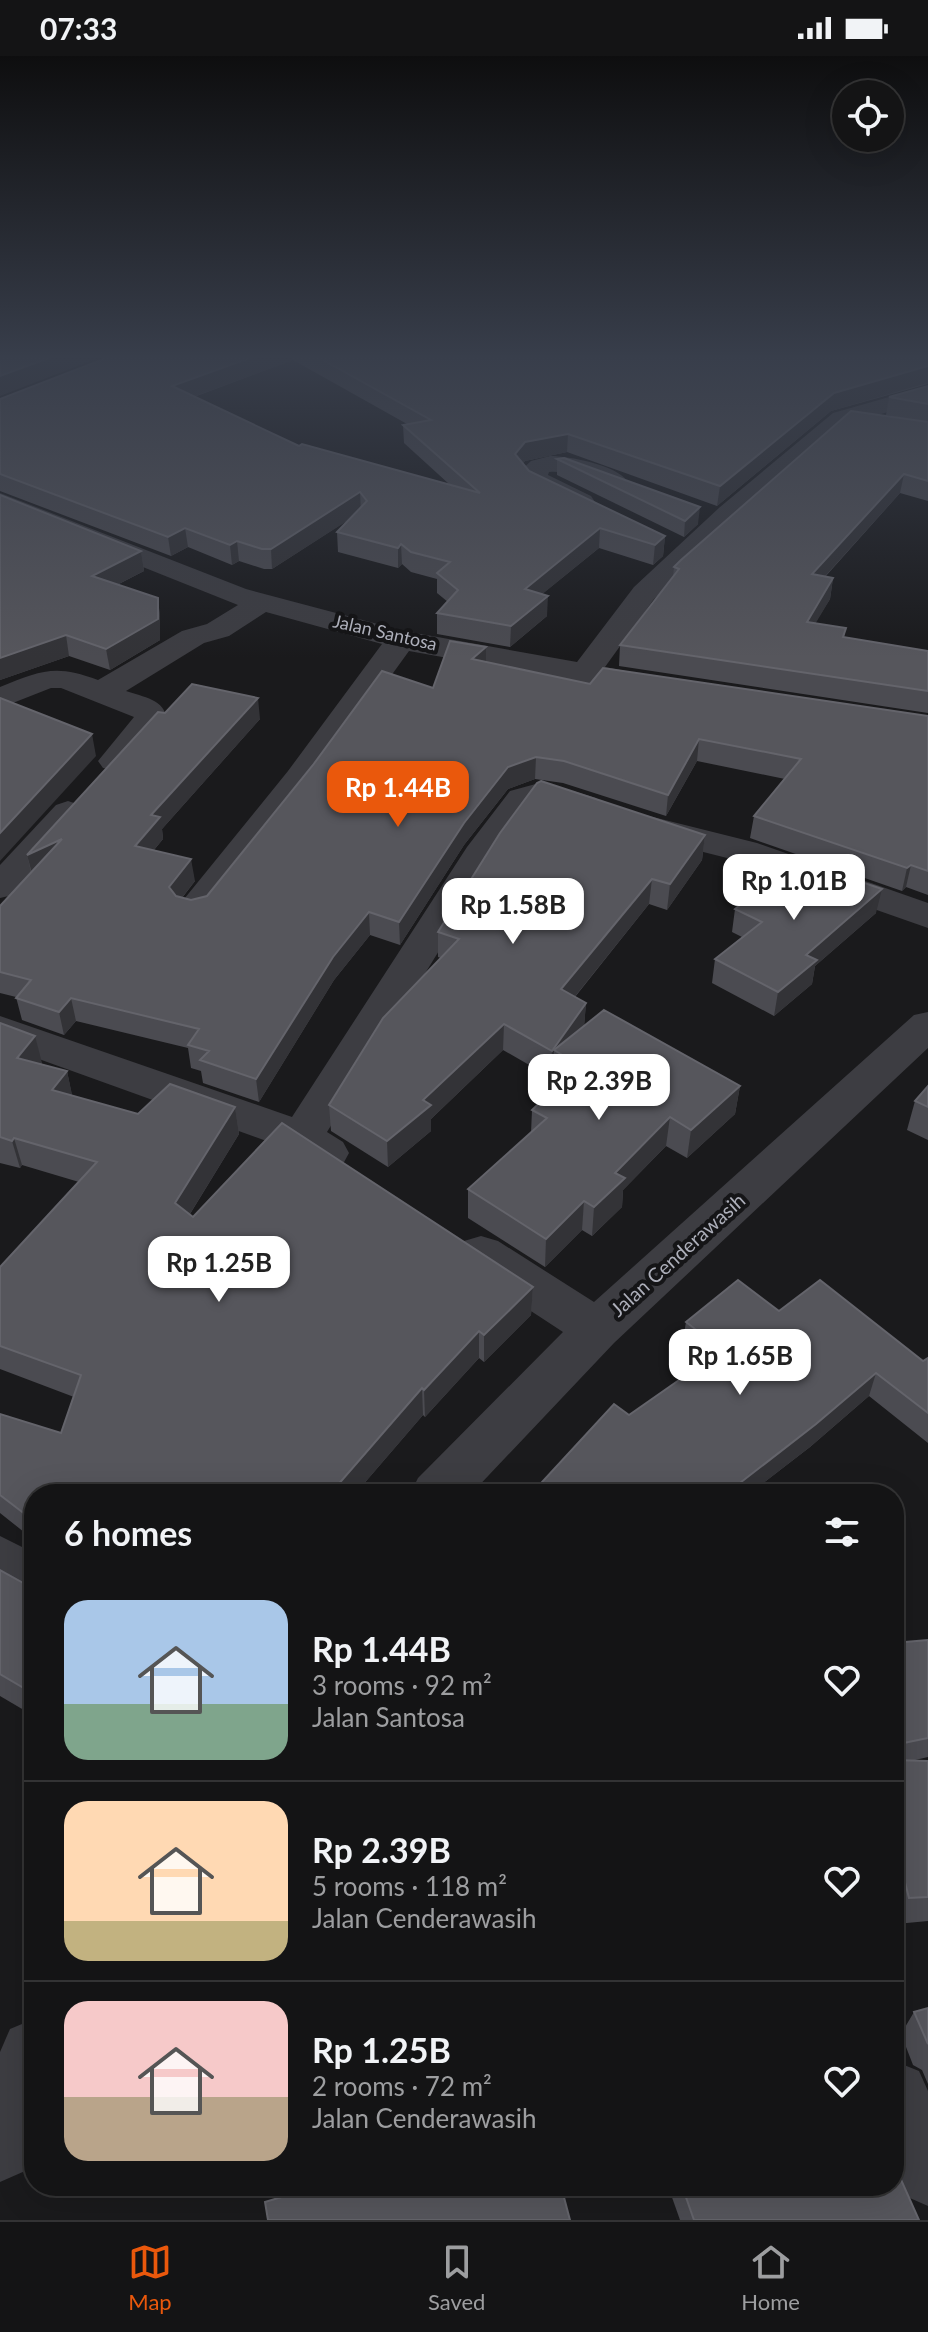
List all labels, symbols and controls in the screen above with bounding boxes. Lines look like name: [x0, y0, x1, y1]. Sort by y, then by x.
text: 07:33: [40, 10, 117, 46]
map controls: [832, 80, 904, 152]
button: locate: [832, 80, 904, 152]
street label: Jalan Santosa: [331, 609, 439, 655]
pin: Rp 1.44B: [315, 761, 481, 829]
text: Rp 1.44B: [345, 771, 451, 803]
pin: Rp 1.01B: [711, 854, 877, 922]
text: Rp 1.01B: [741, 864, 847, 896]
pin: Rp 1.58B: [430, 878, 596, 946]
text: Rp 1.58B: [460, 888, 566, 920]
pin: Rp 2.39B: [516, 1054, 682, 1122]
text: Rp 2.39B: [546, 1064, 652, 1096]
street label: Jalan Cenderawasih: [605, 1188, 750, 1321]
pin: Rp 1.25B: [136, 1236, 302, 1304]
text: Rp 1.25B: [166, 1246, 272, 1278]
pin: Rp 1.65B: [657, 1329, 823, 1397]
text: Rp 1.65B: [687, 1339, 793, 1371]
icon: filters: [820, 1510, 864, 1554]
text: 6 homes: [64, 1512, 192, 1553]
text: Rp 1.44B: [312, 1628, 451, 1669]
icon: home: [128, 1632, 224, 1728]
icon: heart: [820, 1658, 864, 1702]
text: 3 rooms · 92 m²: [312, 1669, 492, 1701]
text: Jalan Santosa: [312, 1701, 465, 1733]
text: Rp 2.39B: [312, 1829, 451, 1870]
icon: home: [128, 1833, 224, 1929]
icon: heart: [820, 1859, 864, 1903]
text: 5 rooms · 118 m²: [312, 1870, 507, 1902]
text: Jalan Cenderawasih: [312, 1902, 537, 1934]
text: Rp 1.25B: [312, 2029, 451, 2070]
icon: home: [128, 2033, 224, 2129]
icon: heart: [820, 2059, 864, 2103]
text: 2 rooms · 72 m²: [312, 2070, 492, 2102]
text: Jalan Cenderawasih: [312, 2102, 537, 2134]
tab: Map: [128, 2240, 172, 2315]
tab: Saved: [428, 2240, 485, 2315]
tab: Home: [741, 2240, 800, 2315]

